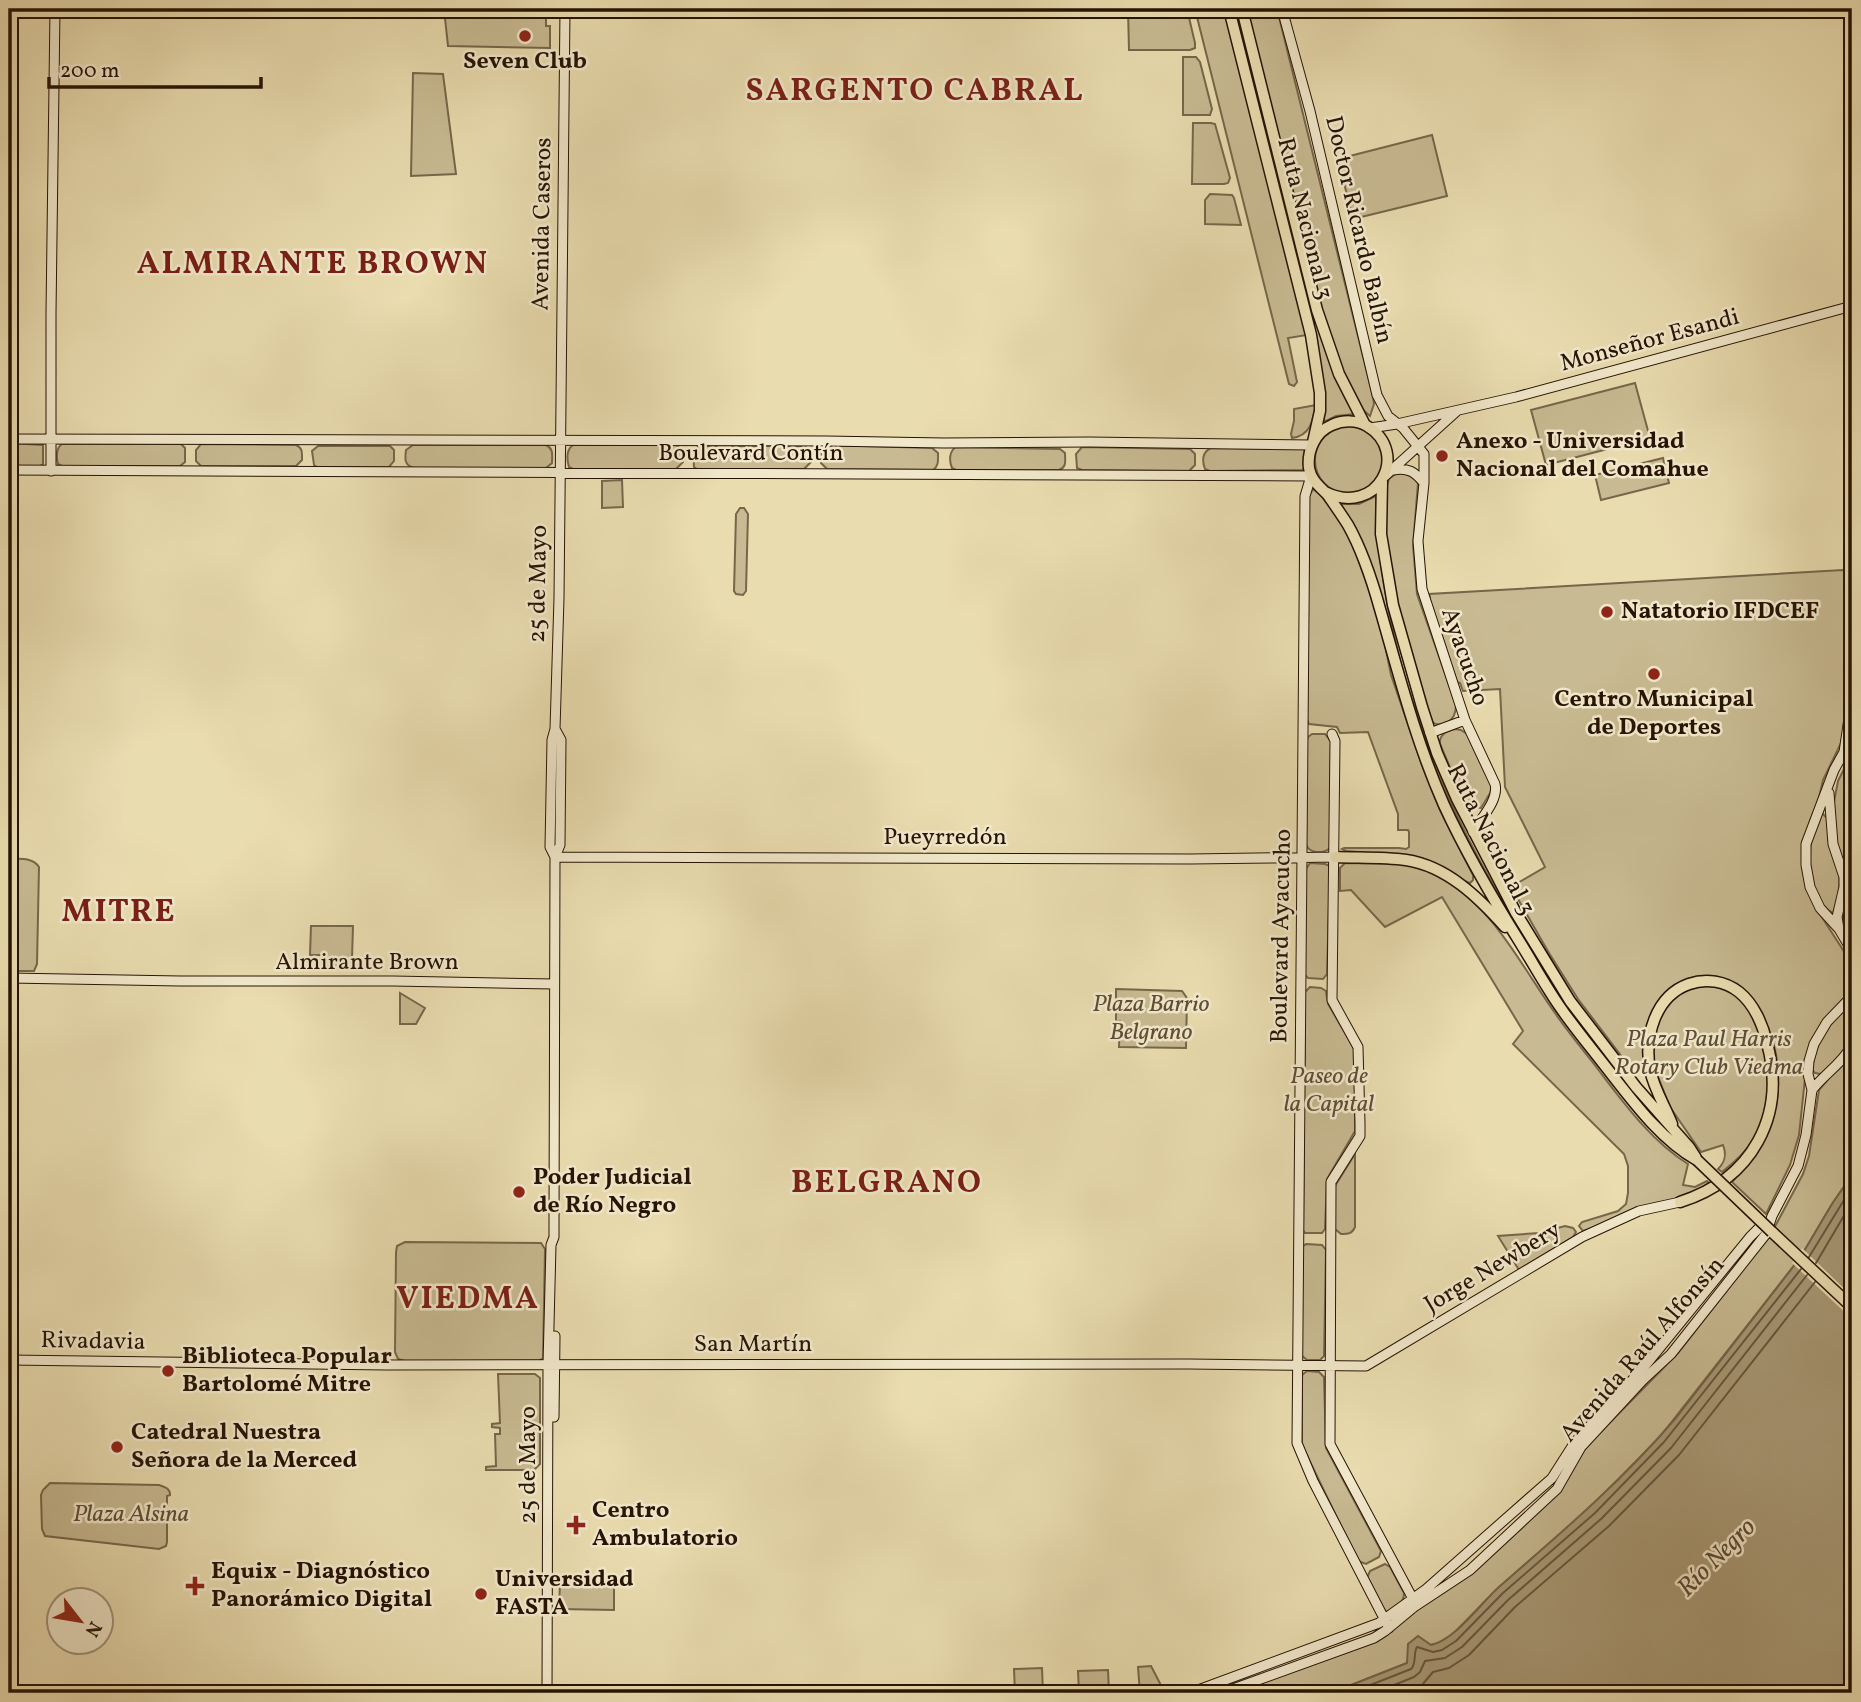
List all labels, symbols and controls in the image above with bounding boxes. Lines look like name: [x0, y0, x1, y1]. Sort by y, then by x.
marker: Seven Club: [517, 28, 533, 44]
place label: Seven Club: [463, 45, 587, 79]
scale bar: [49, 46, 261, 90]
text: 200 m: [60, 57, 120, 86]
district label: SARGENTO CABRAL: [746, 70, 1084, 114]
street label: Doctor Ricardo Balbín: [1315, 113, 1401, 347]
street label: Ruta Nacional 3: [1267, 134, 1341, 304]
street label: Avenida Caseros: [524, 137, 562, 311]
district label: ALMIRANTE BROWN: [137, 243, 489, 287]
street label: Monseñor Esandi: [1557, 301, 1743, 381]
place label: Anexo - Universidad Nacional del Comahue: [1456, 425, 1709, 487]
street label: Boulevard Contín: [658, 437, 844, 471]
marker: Anexo - Universidad Nacional del Comahue: [1434, 448, 1450, 464]
street label: 25 de Mayo: [521, 525, 557, 643]
place label: Natatorio IFDCEF: [1621, 595, 1819, 629]
street label: Ayacucho: [1431, 603, 1497, 711]
marker: Natatorio IFDCEF: [1599, 604, 1615, 620]
marker: Centro Municipal de Deportes: [1646, 666, 1662, 682]
place label: Centro Municipal de Deportes: [1554, 683, 1754, 745]
street label: Ruta Nacional 3: [1437, 758, 1543, 922]
street label: Pueyrredón: [883, 821, 1007, 855]
street label: Boulevard Ayacucho: [1263, 828, 1301, 1044]
district label: MITRE: [62, 891, 176, 935]
street label: Almirante Brown: [275, 946, 459, 980]
park label: Plaza Barrio Belgrano: [1093, 988, 1209, 1050]
park label: Plaza Paul Harris Rotary Club Viedma: [1615, 1023, 1803, 1085]
park label: Paseo de la Capital: [1284, 1060, 1374, 1122]
place label: Poder Judicial de Río Negro: [533, 1161, 692, 1223]
district label: BELGRANO: [791, 1162, 983, 1206]
marker: Poder Judicial de Río Negro: [511, 1184, 527, 1200]
street label: Jorge Newbery: [1418, 1214, 1568, 1322]
street label: Avenida Raúl Alfonsín: [1553, 1250, 1733, 1450]
district label: VIEDMA: [396, 1278, 540, 1322]
street label: Rivadavia: [40, 1324, 146, 1360]
street label: San Martín: [694, 1328, 812, 1362]
place label: Biblioteca Popular Bartolomé Mitre: [182, 1340, 392, 1402]
marker: Biblioteca Popular Bartolomé Mitre: [160, 1363, 176, 1379]
street label: 25 de Mayo: [512, 1406, 546, 1524]
place label: Catedral Nuestra Señora de la Merced: [131, 1416, 358, 1478]
marker: Catedral Nuestra Señora de la Merced: [109, 1439, 125, 1455]
place label: Centro Ambulatorio: [592, 1494, 738, 1556]
park label: Plaza Alsina: [73, 1498, 189, 1532]
water label: Río Negro: [1670, 1510, 1765, 1605]
marker: Centro Ambulatorio: [566, 1515, 586, 1535]
place label: Equix - Diagnóstico Panorámico Digital: [211, 1555, 432, 1617]
place label: Universidad FASTA: [495, 1563, 634, 1625]
marker: Equix - Diagnóstico Panorámico Digital: [185, 1576, 205, 1596]
north arrow: [46, 1586, 116, 1656]
marker: Universidad FASTA: [473, 1586, 489, 1602]
text: N: [78, 1616, 108, 1642]

